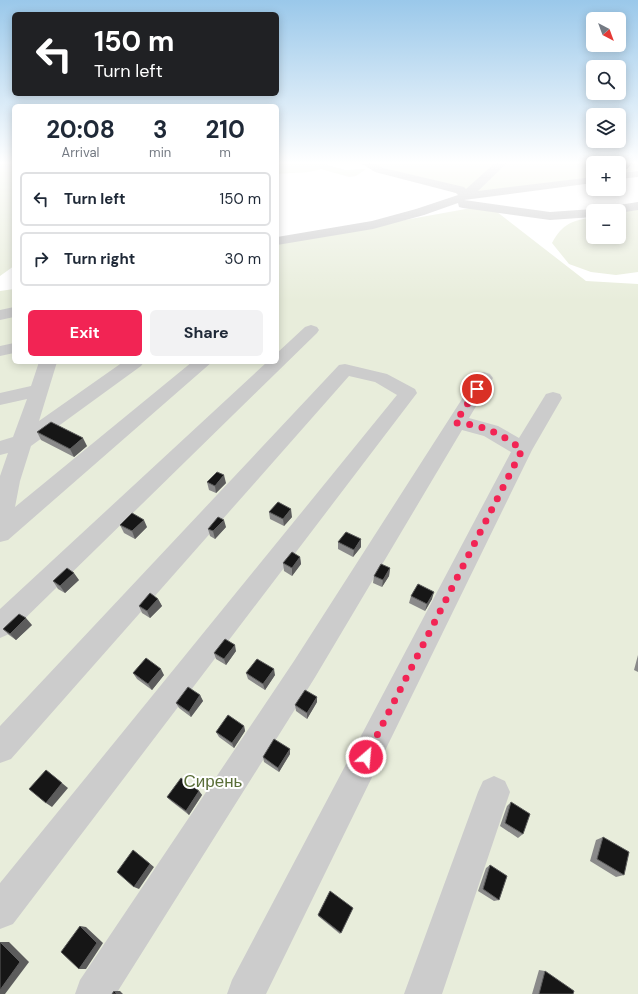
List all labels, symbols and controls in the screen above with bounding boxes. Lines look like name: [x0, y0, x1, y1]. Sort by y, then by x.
north arrow: [586, 12, 626, 52]
map controls: [586, 12, 626, 244]
text: 150 m: [94, 23, 174, 60]
icon: left: [28, 28, 80, 80]
text: Turn left: [94, 59, 163, 83]
button: search: [586, 60, 626, 100]
button: layers: [586, 108, 626, 148]
text: 20:08: [46, 114, 115, 145]
text: 3: [153, 114, 167, 145]
text: 210: [205, 114, 245, 145]
text: Arrival: [62, 144, 99, 161]
text: min: [149, 144, 171, 161]
text: m: [219, 144, 231, 161]
button: +: [586, 156, 626, 196]
icon: left: [30, 188, 52, 210]
text: Turn left: [64, 189, 125, 209]
text: 150 m: [220, 189, 261, 209]
button: −: [586, 204, 626, 244]
icon: right: [30, 248, 52, 270]
text: Turn right: [64, 249, 135, 269]
text: 30 m: [225, 249, 261, 269]
button: Exit: [28, 310, 142, 356]
button: Share: [150, 310, 263, 356]
pin: [460, 372, 494, 406]
icon: arrive: [466, 378, 488, 400]
position arrow: [345, 736, 387, 778]
park label: Сирень: [184, 770, 243, 792]

